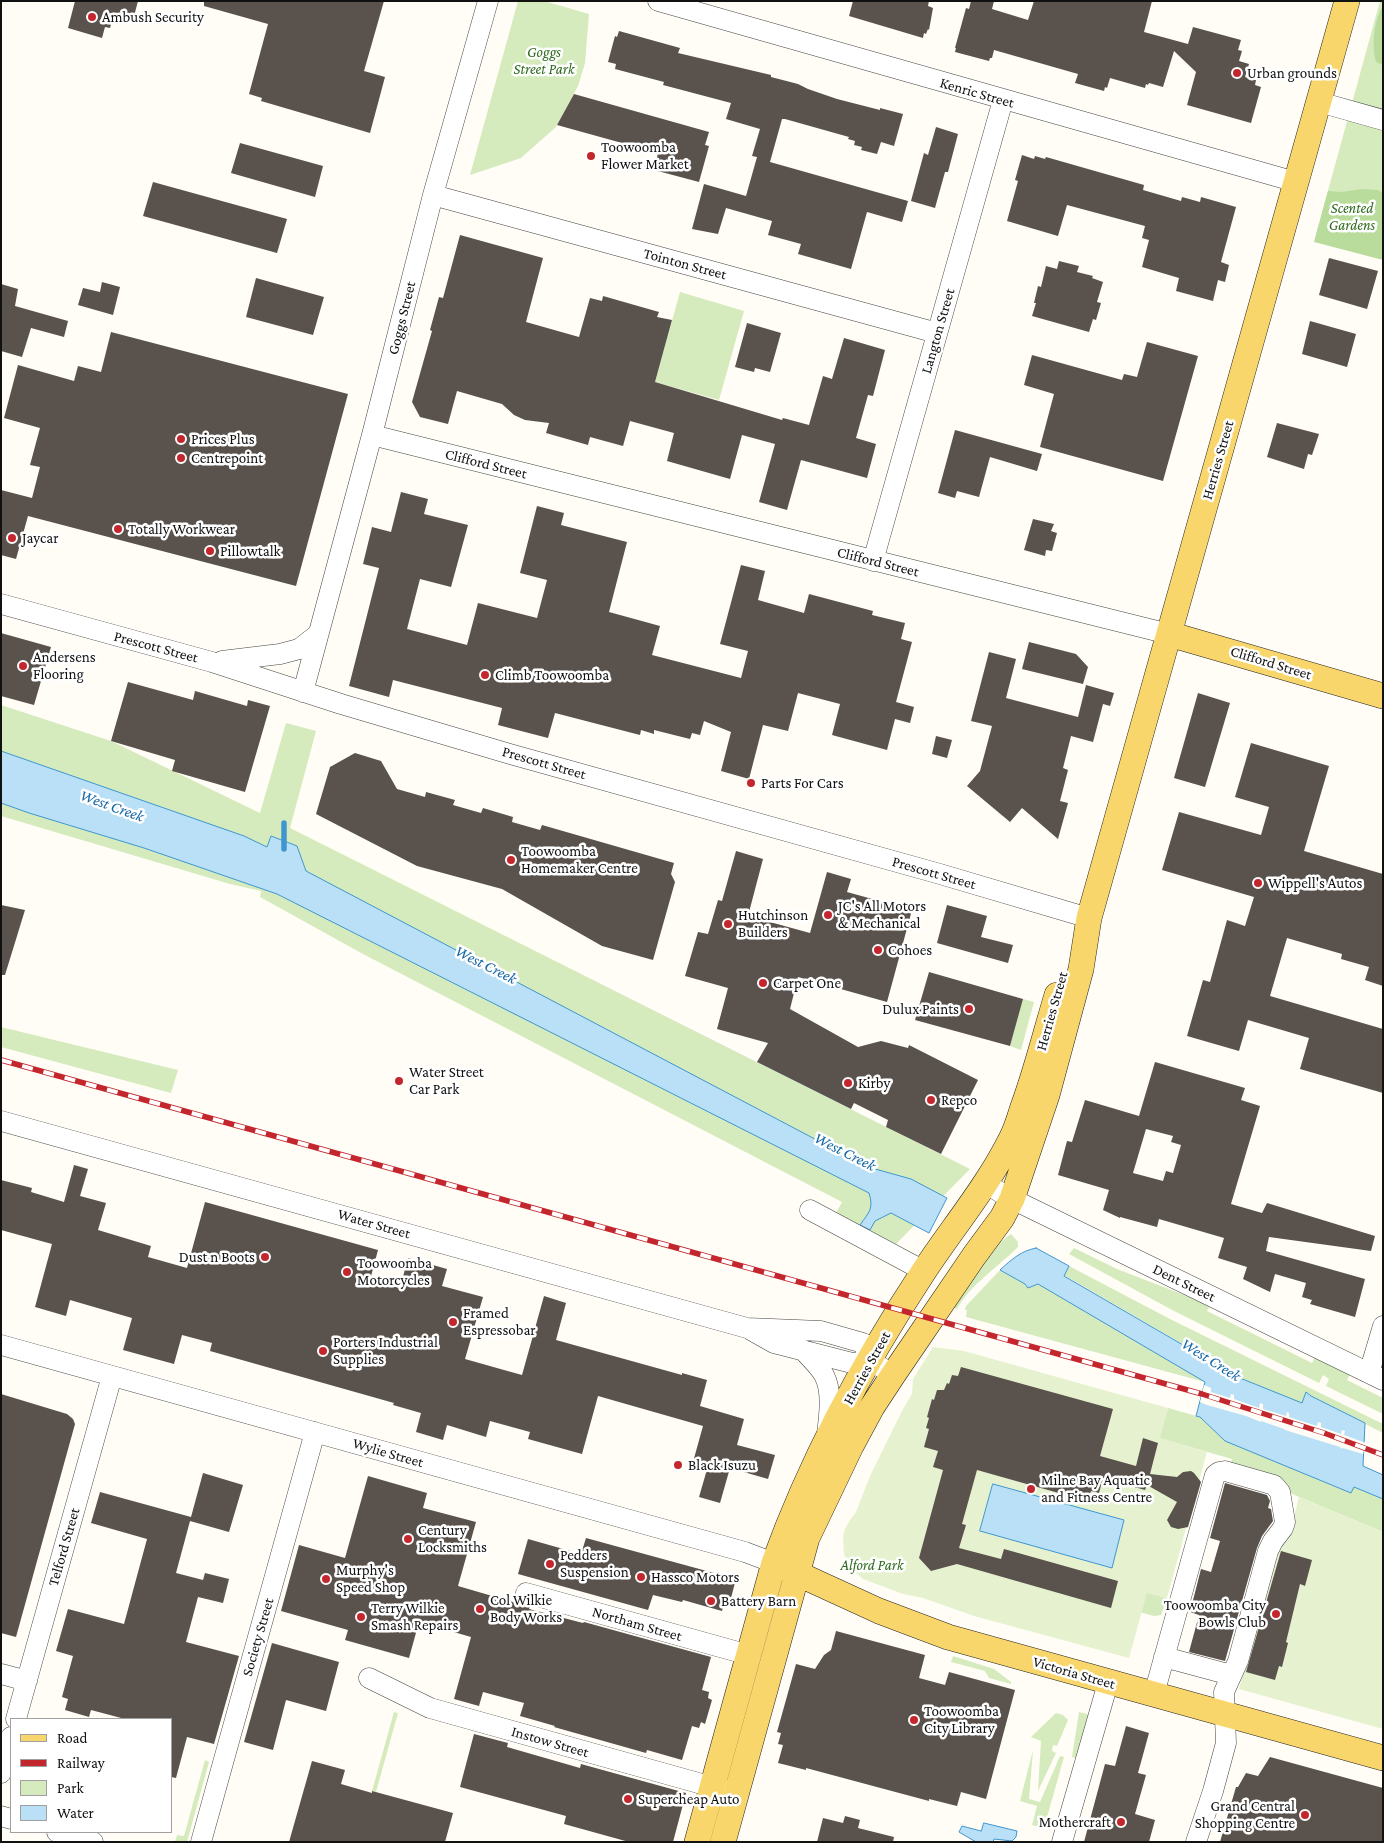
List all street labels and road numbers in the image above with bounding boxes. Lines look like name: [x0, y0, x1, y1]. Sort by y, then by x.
street label: Kenric Street: [938, 74, 1016, 112]
street label: Tointon Street: [641, 244, 729, 284]
street label: Goggs Street: [384, 279, 420, 357]
street label: Langton Street: [917, 286, 959, 376]
street label: Herries Street: [1198, 418, 1238, 502]
street label: Clifford Street: [443, 445, 529, 483]
street label: Clifford Street: [835, 543, 921, 581]
street label: Prescott Street: [112, 627, 200, 667]
street label: Clifford Street: [1228, 642, 1314, 684]
street label: Prescott Street: [500, 742, 588, 784]
street label: Prescott Street: [890, 852, 978, 894]
street label: Herries Street: [1032, 969, 1072, 1053]
street label: Water Street: [336, 1205, 412, 1243]
street label: Dent Street: [1150, 1260, 1218, 1306]
street label: Herries Street: [839, 1328, 895, 1408]
street label: Wylie Street: [350, 1434, 426, 1472]
street label: Telford Street: [44, 1506, 84, 1588]
street label: Society Street: [238, 1596, 278, 1678]
street label: Northam Street: [590, 1603, 684, 1645]
street label: Victoria Street: [1031, 1653, 1117, 1693]
street label: Instow Street: [509, 1722, 591, 1762]

